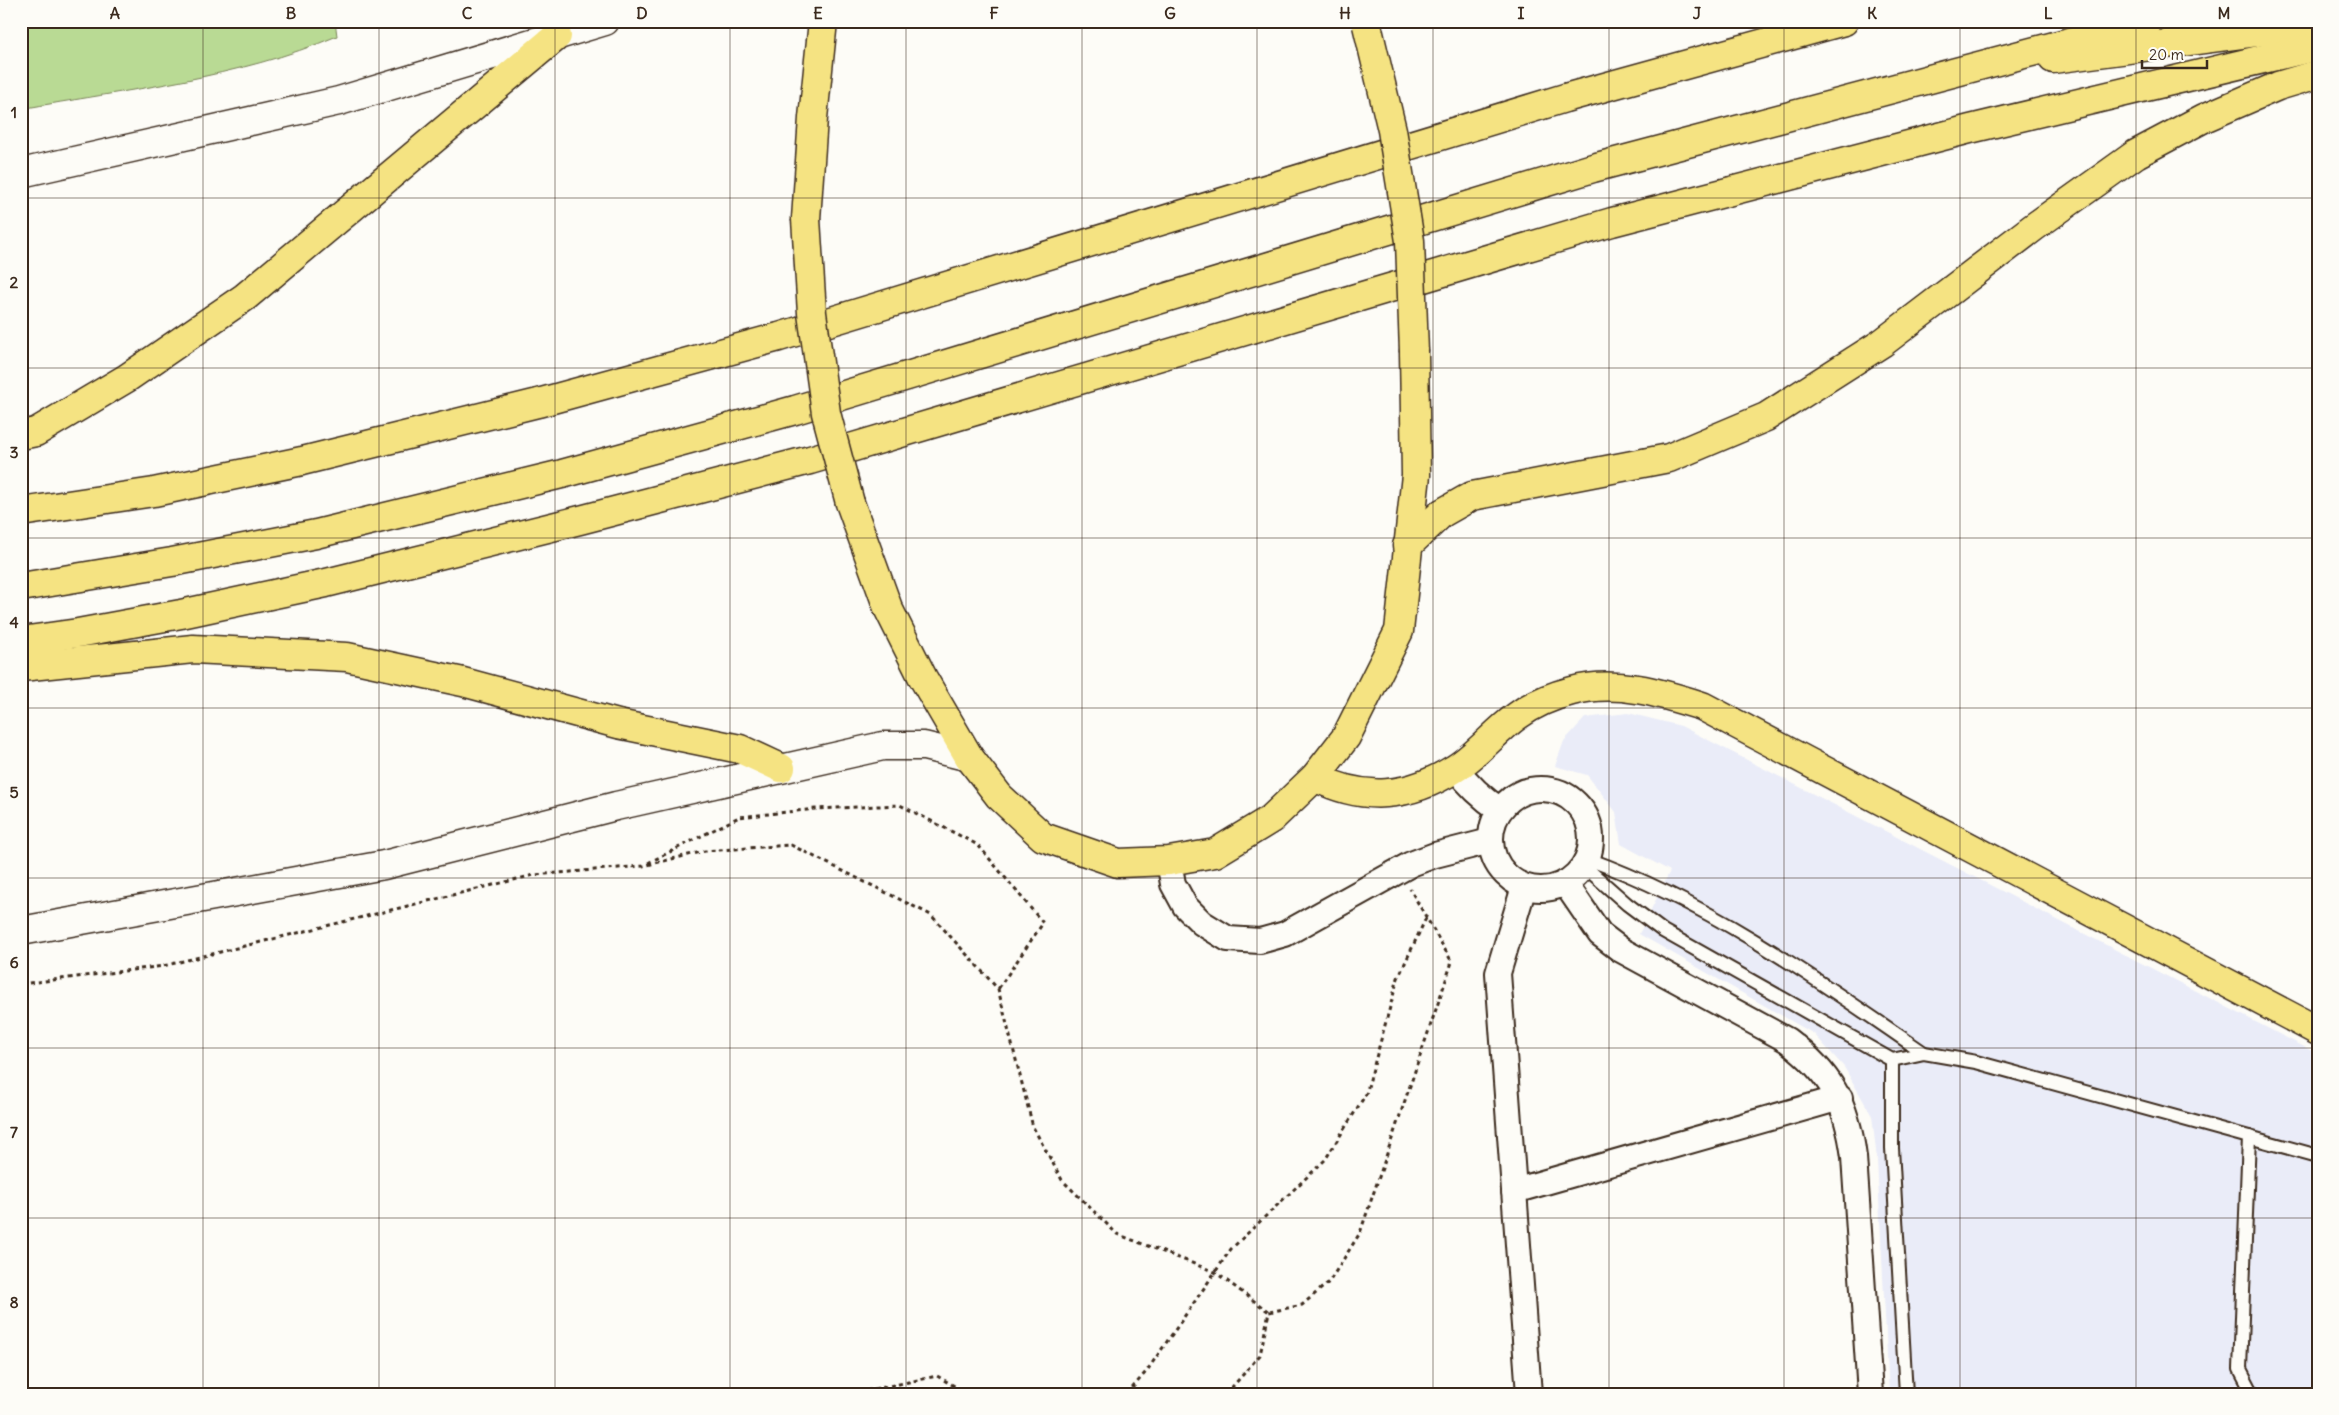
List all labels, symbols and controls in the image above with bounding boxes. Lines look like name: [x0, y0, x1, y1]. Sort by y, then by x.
text: A: [110, 3, 120, 23]
text: B: [286, 3, 297, 23]
text: C: [462, 3, 473, 23]
text: D: [636, 3, 648, 23]
text: E: [813, 3, 823, 23]
text: F: [989, 3, 999, 23]
text: G: [1164, 3, 1176, 23]
text: H: [1339, 3, 1351, 23]
text: I: [1518, 3, 1525, 23]
text: J: [1693, 3, 1702, 23]
text: K: [1867, 3, 1877, 23]
text: L: [2044, 3, 2053, 23]
text: M: [2218, 3, 2231, 23]
scale bar: [2142, 38, 2206, 70]
text: 20 m: [2149, 45, 2184, 64]
text: 1: [11, 102, 17, 122]
text: 2: [10, 272, 19, 292]
text: 3: [9, 442, 19, 462]
text: 4: [9, 612, 19, 632]
text: 5: [9, 782, 19, 802]
text: 6: [9, 952, 19, 972]
text: 7: [10, 1122, 18, 1142]
text: 8: [9, 1292, 19, 1312]

